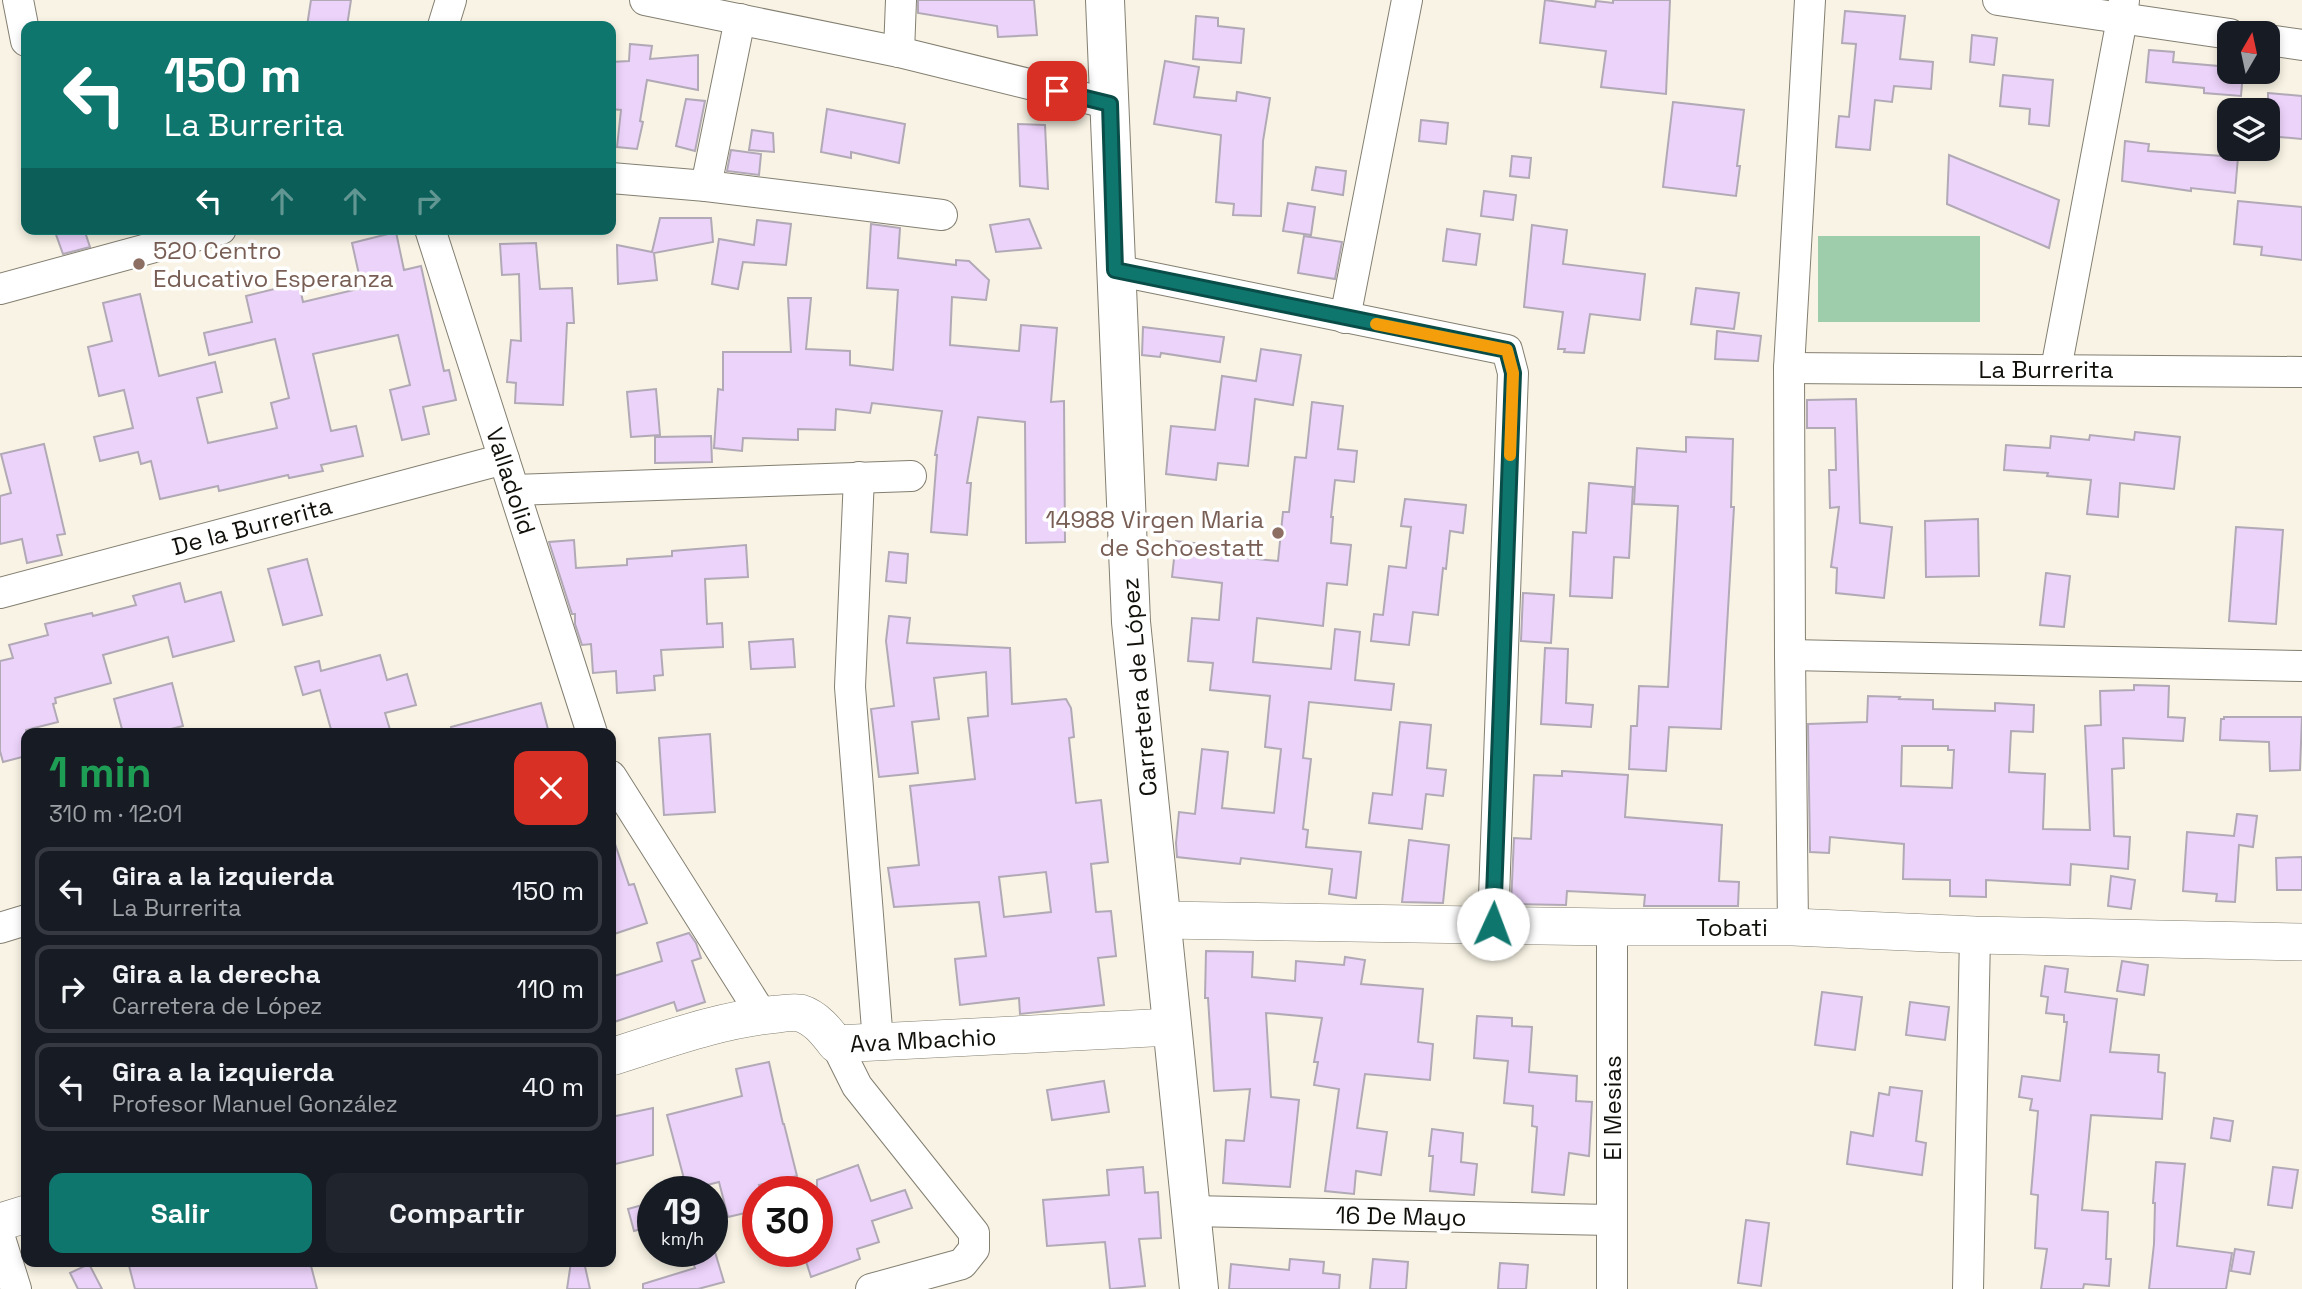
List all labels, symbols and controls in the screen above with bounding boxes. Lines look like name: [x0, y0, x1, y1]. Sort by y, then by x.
north arrow: [2217, 21, 2280, 84]
map controls: [2217, 21, 2280, 161]
text: 150 m: [164, 44, 302, 106]
icon: left: [49, 49, 140, 140]
pin: [1027, 61, 1087, 121]
icon: arrive: [1038, 72, 1076, 110]
button: layers: [2217, 98, 2280, 161]
text: La Burrerita: [164, 105, 344, 145]
icon: left: [190, 182, 228, 220]
icon: ahead: [263, 182, 301, 220]
icon: ahead: [336, 182, 374, 220]
icon: right: [409, 182, 447, 220]
place label: 520 Centro Educativo Esperanza: [153, 235, 394, 294]
marker: 520 Centro Educativo Esperanza: [131, 256, 147, 272]
street label: La Burrerita: [1978, 354, 2114, 385]
street label: Valladolid: [479, 424, 543, 538]
street label: De la Burrerita: [169, 490, 336, 562]
place label: 14988 Virgen Maria de Schoestatt: [1045, 504, 1264, 563]
marker: 14988 Virgen Maria de Schoestatt: [1270, 525, 1286, 541]
street label: Carretera de López: [1114, 576, 1164, 798]
text: 1 min: [49, 746, 152, 799]
button: close: [514, 751, 588, 825]
text: 310 m · 12:01: [49, 799, 182, 829]
text: Gira a la izquierda: [112, 859, 334, 893]
icon: left: [53, 872, 91, 910]
text: 150 m: [512, 874, 584, 908]
position arrow: [1456, 887, 1530, 961]
text: La Burrerita: [112, 893, 242, 923]
street label: Tobati: [1696, 912, 1768, 943]
text: Gira a la derecha: [112, 957, 321, 991]
icon: right: [53, 970, 91, 1008]
text: 110 m: [517, 972, 584, 1006]
text: Carretera de López: [112, 991, 322, 1021]
street label: Ava Mbachio: [849, 1021, 997, 1059]
text: Gira a la izquierda: [112, 1055, 334, 1089]
street label: El Mesias: [1597, 1055, 1628, 1161]
icon: left: [53, 1068, 91, 1106]
text: 40 m: [522, 1070, 584, 1104]
text: Profesor Manuel González: [112, 1089, 398, 1119]
button: Salir: [49, 1173, 312, 1253]
button: Compartir: [326, 1173, 588, 1253]
speed limit sign: 30: [742, 1176, 833, 1267]
text: 19: [664, 1190, 701, 1234]
street label: 16 De Mayo: [1335, 1199, 1467, 1233]
text: km/h: [661, 1227, 704, 1250]

